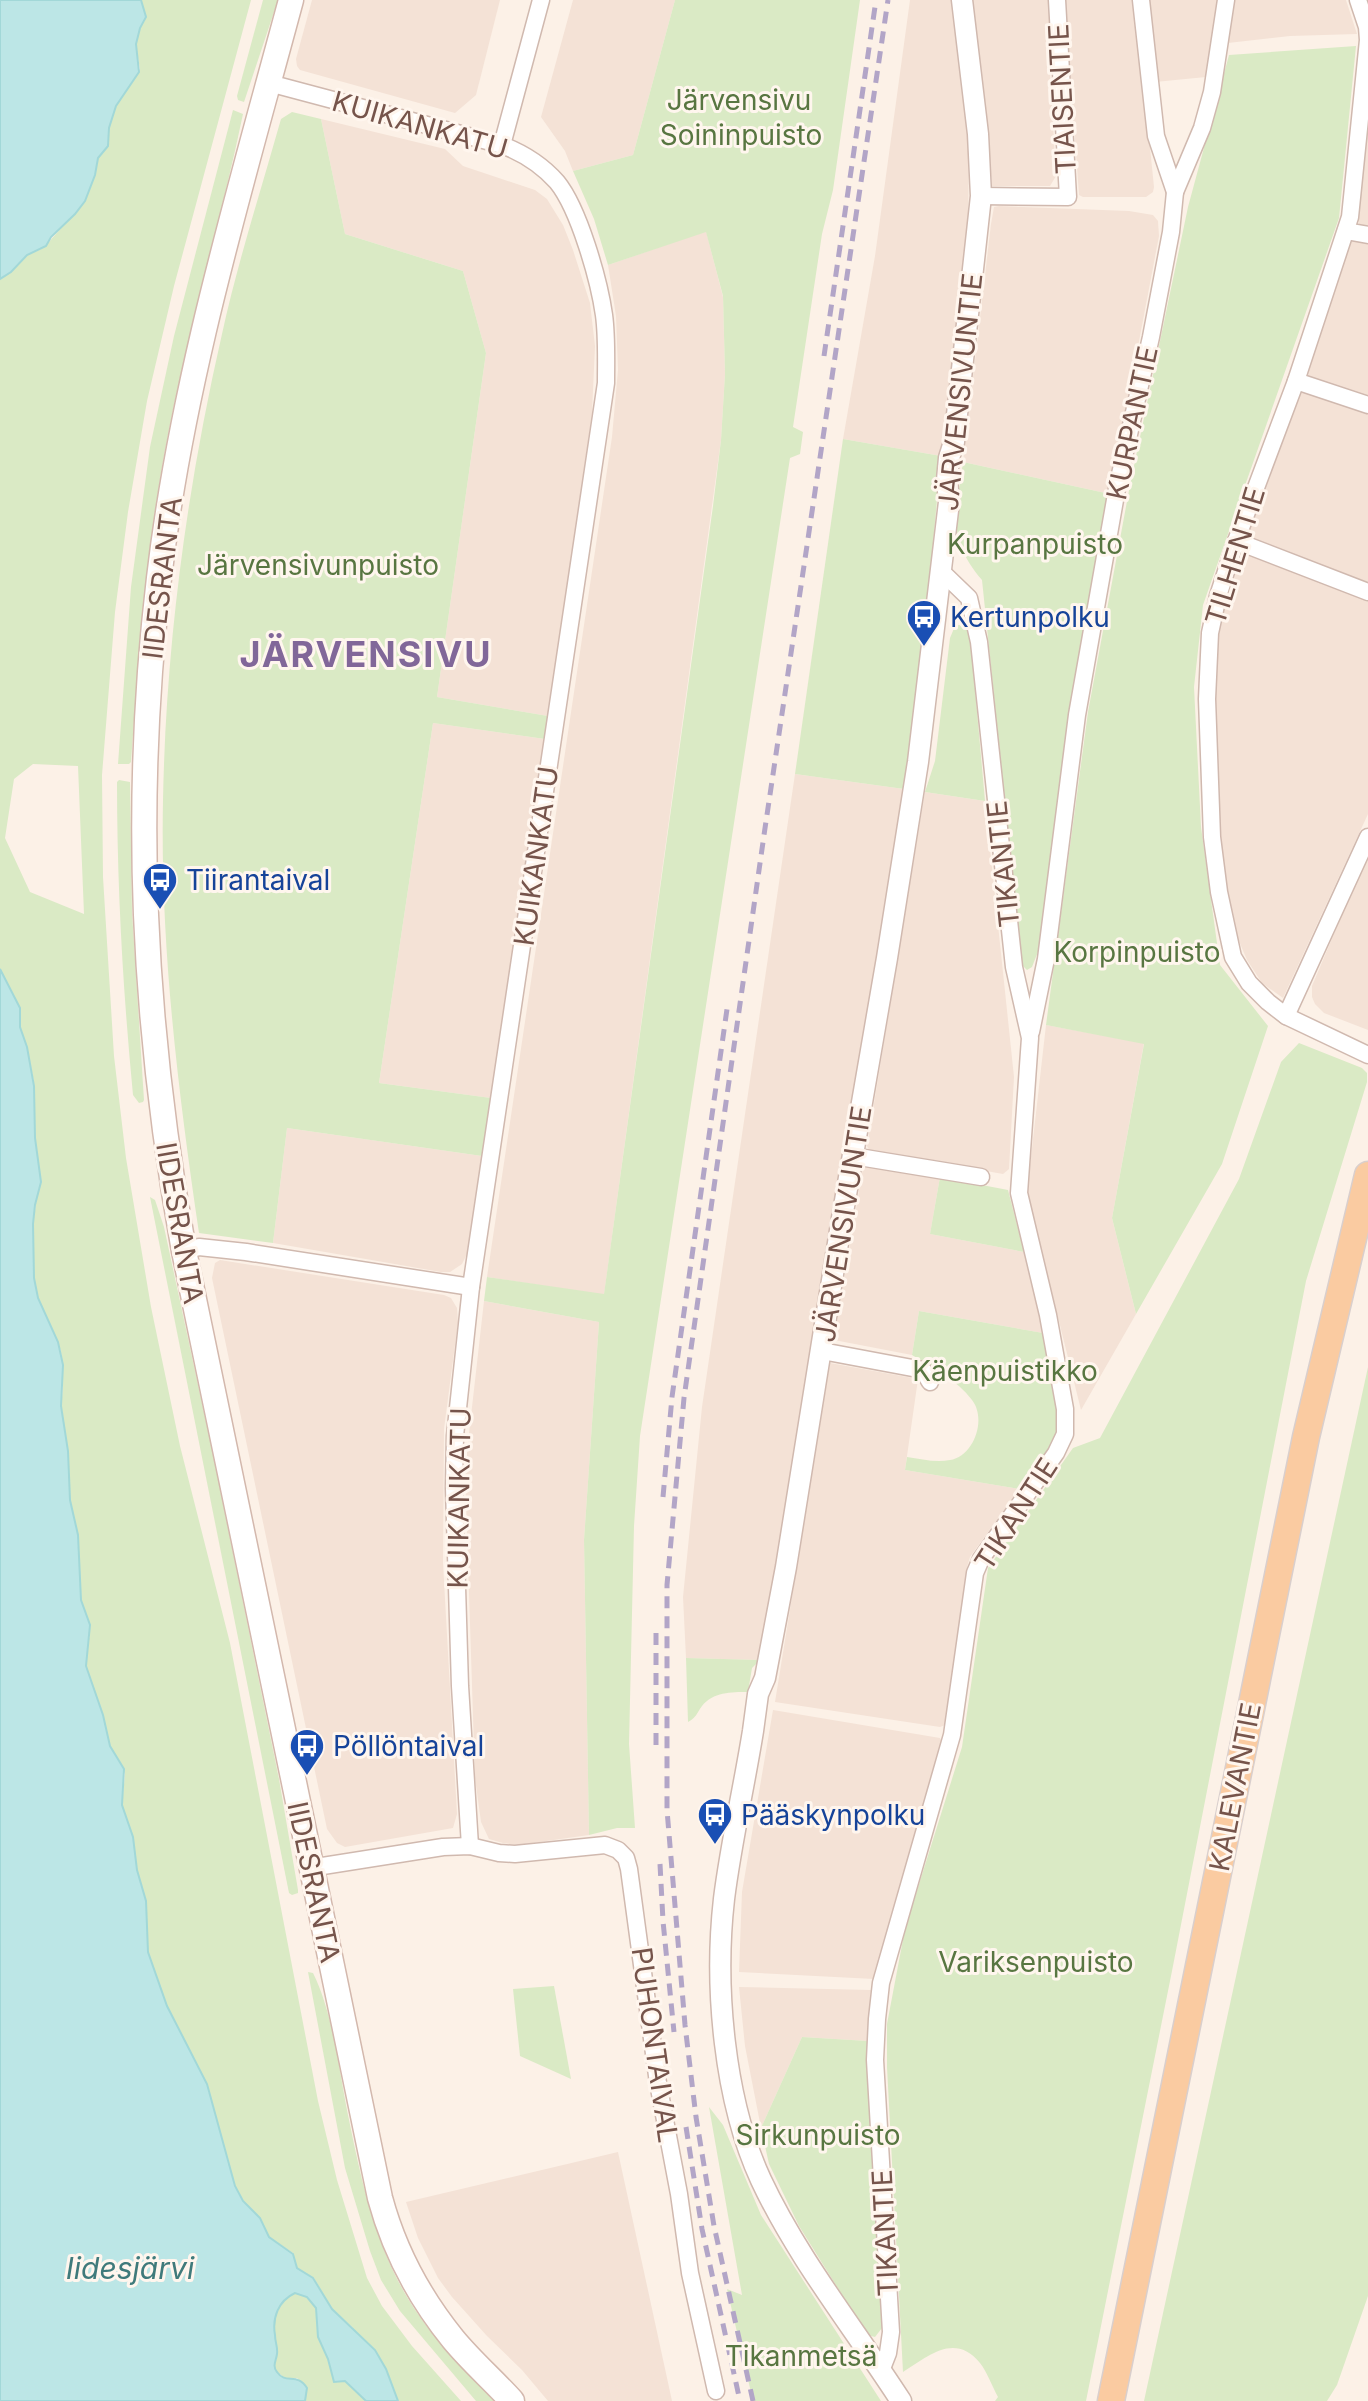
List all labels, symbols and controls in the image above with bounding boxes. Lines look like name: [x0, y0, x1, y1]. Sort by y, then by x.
street label: TIAISENTIE: [1041, 23, 1083, 175]
park label: Järvensivu: [667, 83, 811, 117]
street label: KUIKANKATU: [328, 84, 512, 166]
park label: Soininpuisto: [660, 118, 822, 152]
street label: JÄRVENSIVUNTIE: [931, 272, 989, 512]
street label: KURPANTIE: [1099, 343, 1165, 503]
street label: TILHENTIE: [1198, 483, 1272, 629]
street label: IIDESRANTA: [135, 495, 189, 661]
park label: Kurpanpuisto: [947, 527, 1123, 561]
park label: Järvensivunpuisto: [197, 548, 439, 582]
bus stop icon: Kertunpolku: [905, 598, 943, 648]
place label: Kertunpolku: [950, 600, 1110, 634]
district label: JÄRVENSIVU: [239, 632, 493, 676]
street label: KUIKANKATU: [507, 764, 565, 948]
street label: TIKANTIE: [979, 799, 1027, 929]
bus stop icon: Tiirantaival: [141, 861, 179, 911]
place label: Tiirantaival: [186, 863, 330, 897]
park label: Korpinpuisto: [1054, 935, 1220, 969]
street label: JÄRVENSIVUNTIE: [808, 1103, 878, 1345]
street label: IIDESRANTA: [149, 1140, 211, 1306]
park label: Käenpuistikko: [912, 1354, 1098, 1388]
street label: KUIKANKATU: [440, 1407, 478, 1589]
street label: TIKANTIE: [967, 1451, 1065, 1577]
street label: KALEVANTIE: [1202, 1700, 1268, 1874]
bus stop icon: Pöllöntaival: [288, 1727, 326, 1777]
place label: Pöllöntaival: [333, 1729, 484, 1763]
bus stop icon: Pääskynpolku: [696, 1796, 734, 1846]
place label: Pääskynpolku: [741, 1798, 925, 1832]
street label: IIDESRANTA: [280, 1799, 348, 1965]
street label: PUHONTAIVAL: [624, 1945, 686, 2145]
park label: Variksenpuisto: [938, 1945, 1134, 1979]
park label: Sirkunpuisto: [735, 2118, 901, 2152]
street label: TIKANTIE: [865, 2169, 905, 2297]
water label: Iidesjärvi: [66, 2250, 195, 2286]
park label: Tikanmetsä: [725, 2339, 877, 2373]

